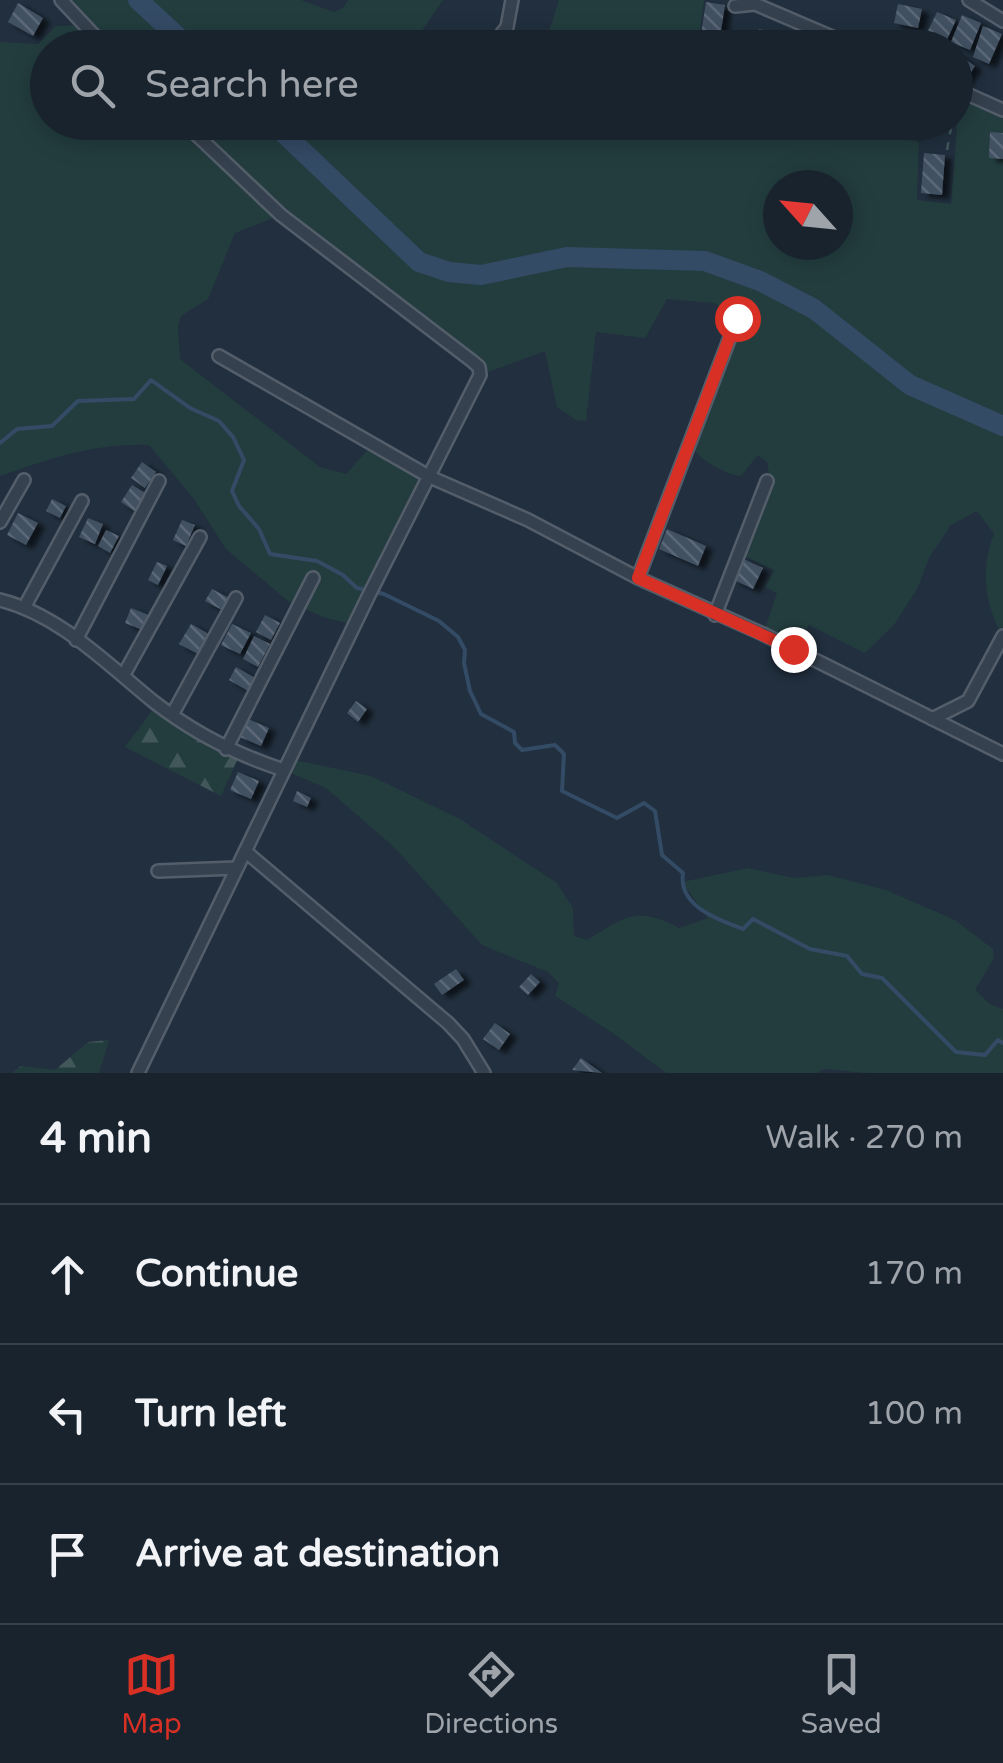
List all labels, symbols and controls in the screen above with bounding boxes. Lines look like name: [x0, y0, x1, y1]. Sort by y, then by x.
search box: [30, 30, 973, 140]
icon: search: [65, 58, 120, 113]
text: Search here: [145, 62, 359, 108]
north arrow: [763, 170, 853, 260]
route start: [715, 296, 761, 342]
route end: [771, 627, 817, 673]
text: 4 min: [40, 1113, 152, 1164]
text: Walk · 270 m: [766, 1119, 963, 1157]
icon: ahead: [40, 1247, 95, 1302]
text: Continue: [135, 1251, 298, 1297]
text: 170 m: [865, 1255, 963, 1293]
icon: left: [40, 1387, 95, 1442]
text: Turn left: [135, 1391, 286, 1437]
text: 100 m: [865, 1395, 963, 1433]
icon: arrive: [40, 1527, 95, 1582]
text: Arrive at destination: [135, 1531, 500, 1577]
tab: Map: [121, 1647, 182, 1741]
tab: Directions: [424, 1647, 558, 1741]
tab: Saved: [801, 1647, 882, 1741]

